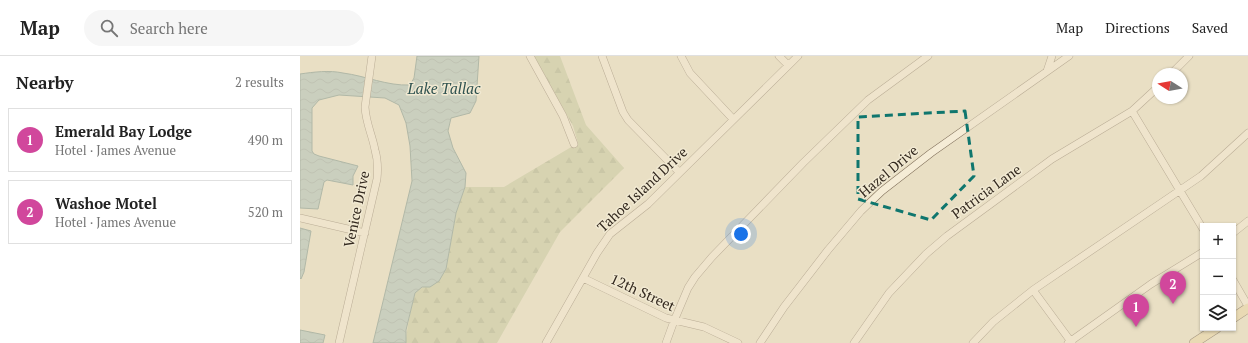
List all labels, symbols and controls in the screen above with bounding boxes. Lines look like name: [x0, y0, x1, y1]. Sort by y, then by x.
search box: [84, 10, 364, 46]
text: Map: [20, 15, 60, 40]
icon: search: [98, 17, 120, 39]
text: Search here: [130, 18, 208, 38]
text: Map: [1056, 18, 1083, 37]
text: Directions: [1105, 18, 1170, 37]
text: Saved: [1192, 18, 1228, 37]
north arrow: [1152, 68, 1188, 104]
text: Nearby: [16, 71, 74, 94]
text: 2 results: [235, 73, 284, 91]
water label: Lake Tallac: [407, 78, 481, 98]
text: Emerald Bay Lodge: [55, 121, 192, 141]
text: 1: [26, 131, 34, 149]
text: 490 m: [248, 131, 283, 149]
text: Hotel · James Avenue: [55, 141, 176, 159]
street label: Hazel Drive: [854, 141, 922, 201]
street label: Tahoe Island Drive: [593, 142, 691, 236]
street label: Patricia Lane: [947, 159, 1025, 223]
street label: Venice Drive: [339, 169, 373, 249]
text: Washoe Motel: [55, 193, 157, 213]
text: 2: [26, 203, 34, 221]
text: 520 m: [248, 203, 283, 221]
text: Hotel · James Avenue: [55, 213, 176, 231]
map controls: [1200, 223, 1236, 331]
button: +: [1200, 223, 1236, 259]
your location: [731, 224, 751, 244]
button: −: [1200, 259, 1236, 295]
street label: 12th Street: [608, 269, 679, 316]
pin: 2: [1160, 271, 1186, 304]
pin: 1: [1123, 294, 1149, 327]
button: layers: [1200, 295, 1236, 331]

